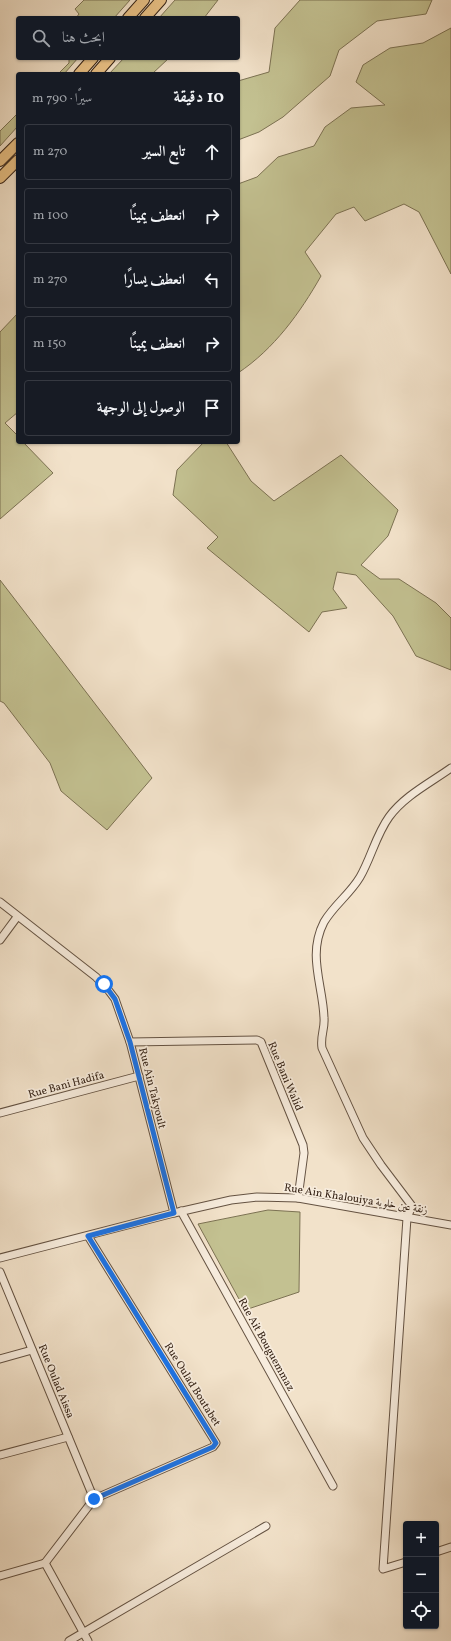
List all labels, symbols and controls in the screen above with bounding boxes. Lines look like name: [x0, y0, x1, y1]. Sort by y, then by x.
search box: [16, 16, 240, 60]
icon: search: [30, 27, 52, 49]
text: ابحث هنا: [62, 28, 105, 49]
text: 10 دقيقة: [174, 86, 224, 109]
text: سيرًا · 790 m: [32, 90, 92, 108]
icon: ahead: [201, 141, 223, 163]
text: تابع السير: [143, 142, 185, 163]
text: 270 m: [33, 143, 67, 161]
icon: right: [201, 205, 223, 227]
text: انعطف يمينًا: [130, 206, 185, 227]
text: 100 m: [33, 207, 68, 225]
icon: left: [201, 269, 223, 291]
text: انعطف يسارًا: [124, 270, 185, 291]
text: 270 m: [33, 271, 67, 289]
icon: right: [201, 333, 223, 355]
text: انعطف يمينًا: [130, 334, 185, 355]
text: 150 m: [33, 335, 66, 353]
icon: arrive: [201, 397, 223, 419]
text: الوصول إلى الوجهة: [97, 398, 185, 419]
route start: [95, 975, 113, 993]
street label: Rue Bani Walid: [263, 1040, 306, 1113]
street label: Rue Ain Takyoult: [134, 1046, 169, 1131]
street label: Rue Bani Hadifa: [27, 1068, 107, 1103]
street label: Rue Ain Khalouiya زنقة عين خلوية: [283, 1181, 429, 1218]
street label: Rue Ait Bouguemmaz: [234, 1295, 298, 1395]
street label: Rue Oulad Boutabet: [160, 1340, 224, 1430]
street label: Rue Oulad Aissa: [34, 1342, 77, 1421]
route end: [85, 1490, 103, 1508]
map controls: [403, 1521, 439, 1629]
button: +: [403, 1521, 439, 1557]
button: −: [403, 1557, 439, 1593]
button: locate: [403, 1593, 439, 1629]

